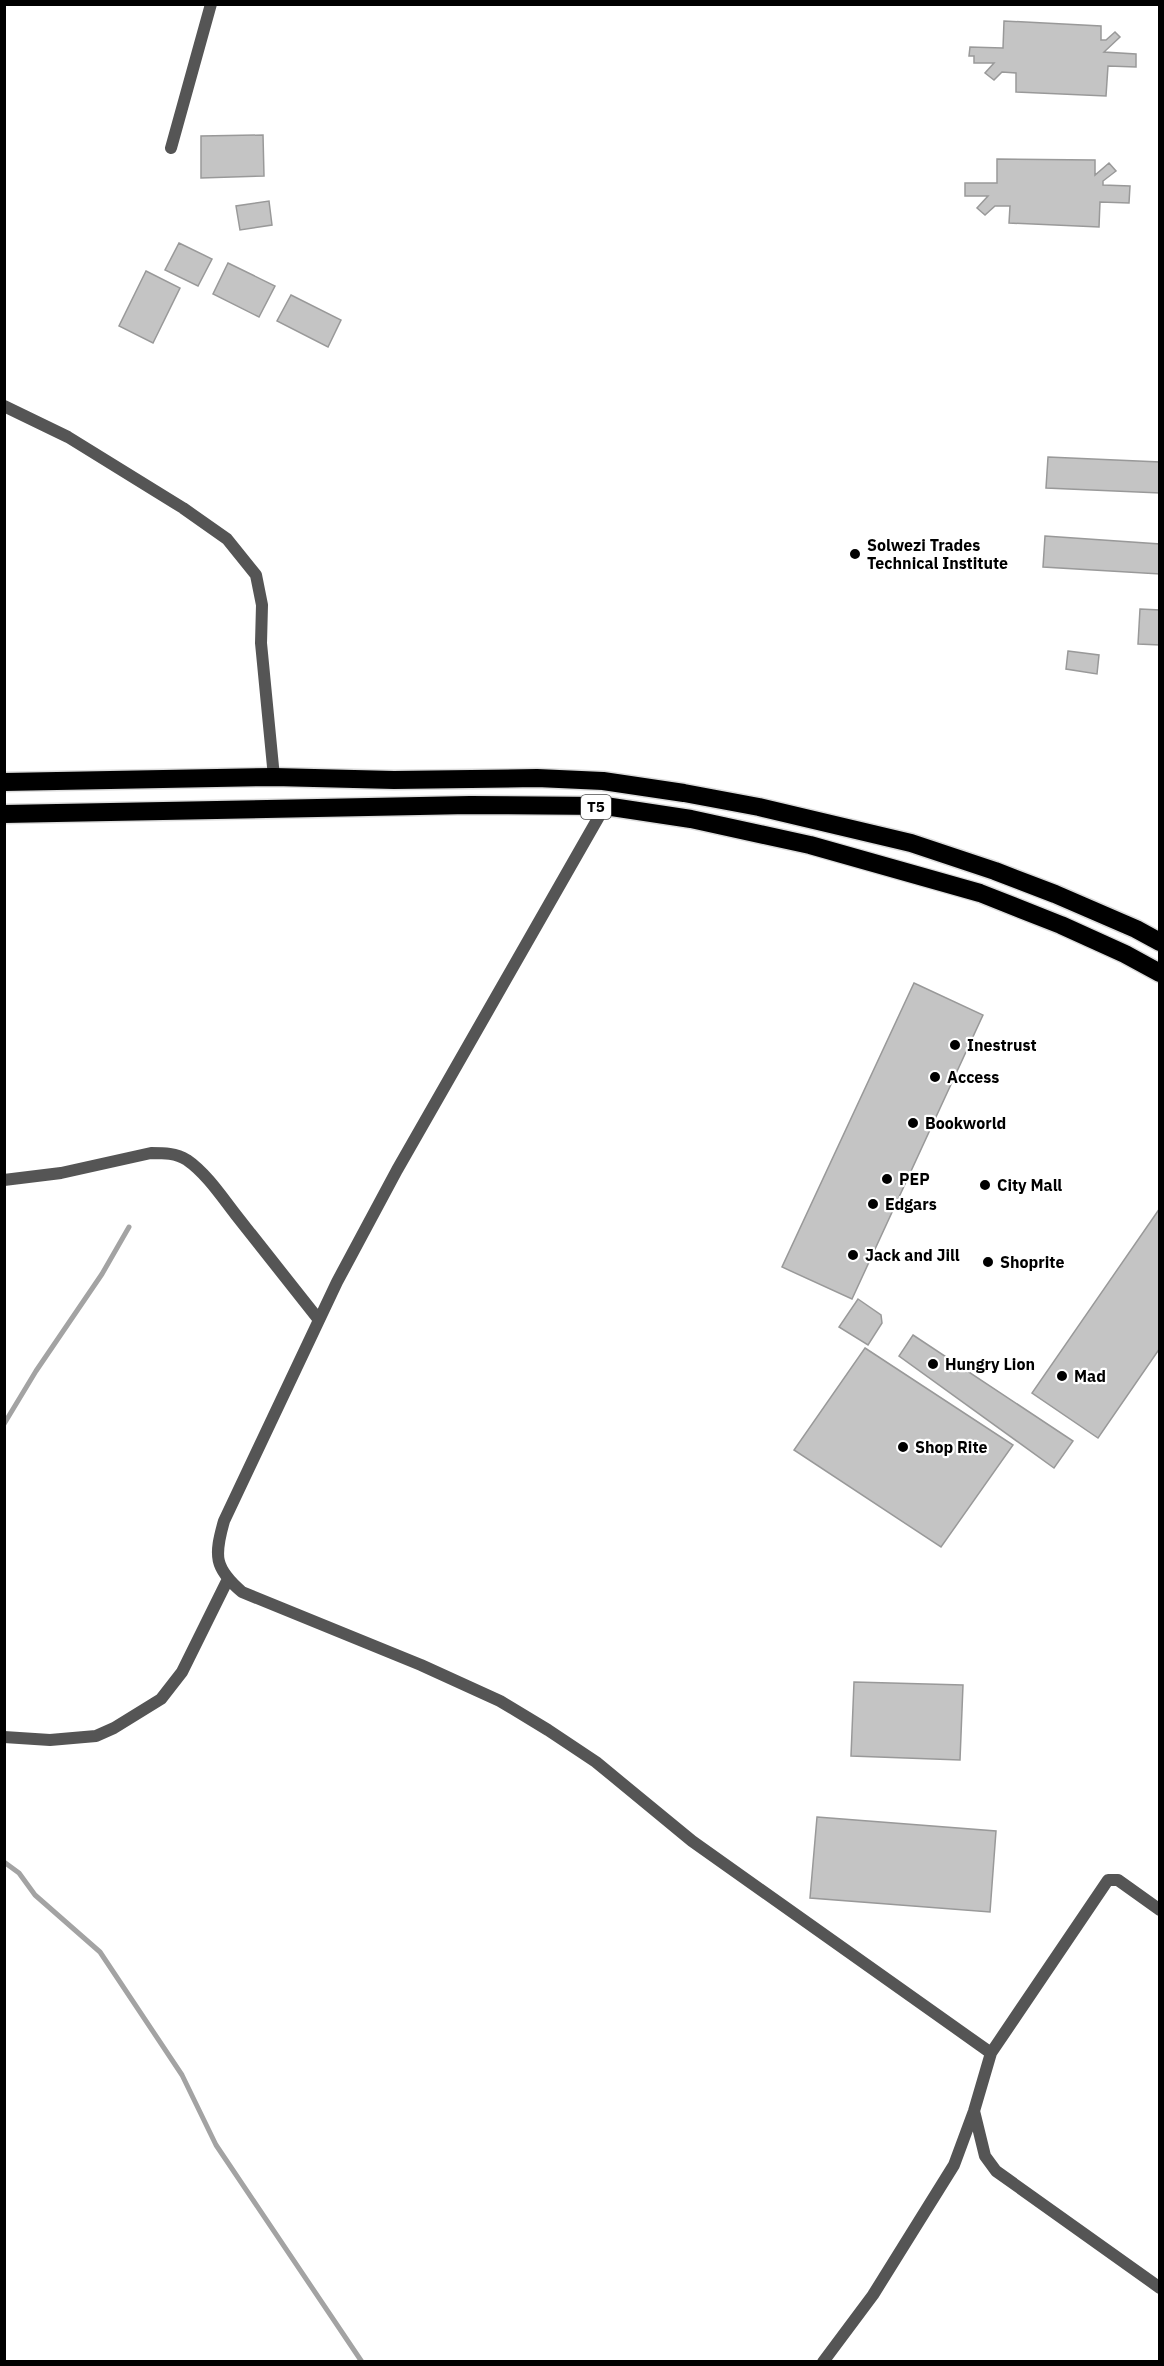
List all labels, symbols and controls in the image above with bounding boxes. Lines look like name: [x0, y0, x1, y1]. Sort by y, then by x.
place label: Solwezi Trades Technical Institute: [867, 535, 1008, 573]
marker: Solwezi Trades Technical Institute: [848, 547, 862, 561]
road number: T5: [581, 795, 611, 819]
place label: Inestrust: [967, 1035, 1037, 1055]
marker: Inestrust: [948, 1038, 962, 1052]
place label: Access: [947, 1067, 999, 1087]
marker: Access: [928, 1070, 942, 1084]
place label: Bookworld: [925, 1113, 1006, 1133]
marker: Bookworld: [906, 1116, 920, 1130]
place label: PEP: [899, 1169, 930, 1189]
marker: PEP: [880, 1172, 894, 1186]
place label: City Mall: [997, 1175, 1062, 1195]
marker: City Mall: [978, 1178, 992, 1192]
place label: Edgars: [885, 1194, 937, 1214]
marker: Edgars: [866, 1197, 880, 1211]
place label: Jack and Jill: [865, 1245, 960, 1265]
marker: Jack and Jill: [846, 1248, 860, 1262]
place label: Shoprite: [1000, 1252, 1064, 1272]
marker: Shoprite: [981, 1255, 995, 1269]
place label: Hungry Lion: [945, 1354, 1035, 1374]
marker: Hungry Lion: [926, 1357, 940, 1371]
place label: Mad: [1074, 1366, 1106, 1386]
marker: Mad: [1055, 1369, 1069, 1383]
place label: Shop Rite: [915, 1437, 987, 1457]
marker: Shop Rite: [896, 1440, 910, 1454]

